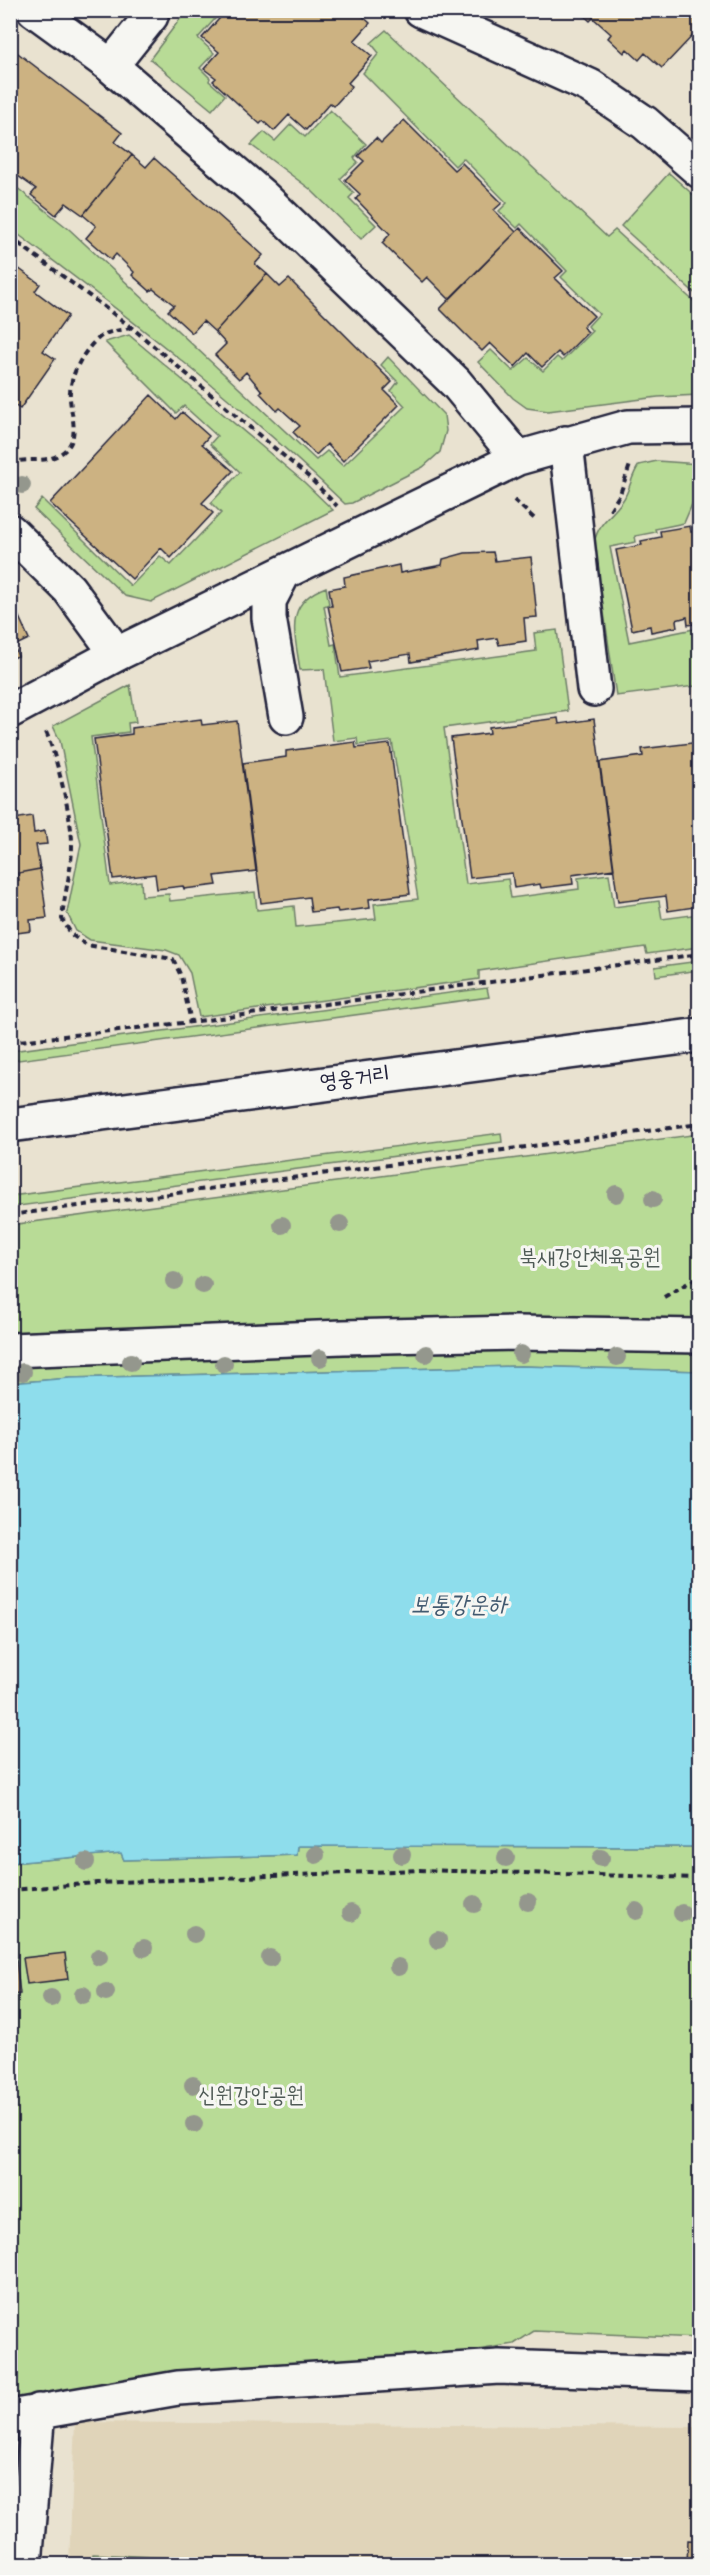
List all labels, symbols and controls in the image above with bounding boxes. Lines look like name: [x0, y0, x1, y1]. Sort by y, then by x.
street label: 영웅거리: [318, 1060, 392, 1100]
park label: 북새강안체육공원: [519, 1244, 661, 1275]
water label: 보통강운하: [411, 1590, 509, 1624]
park label: 신원강안공원: [198, 2082, 304, 2113]

